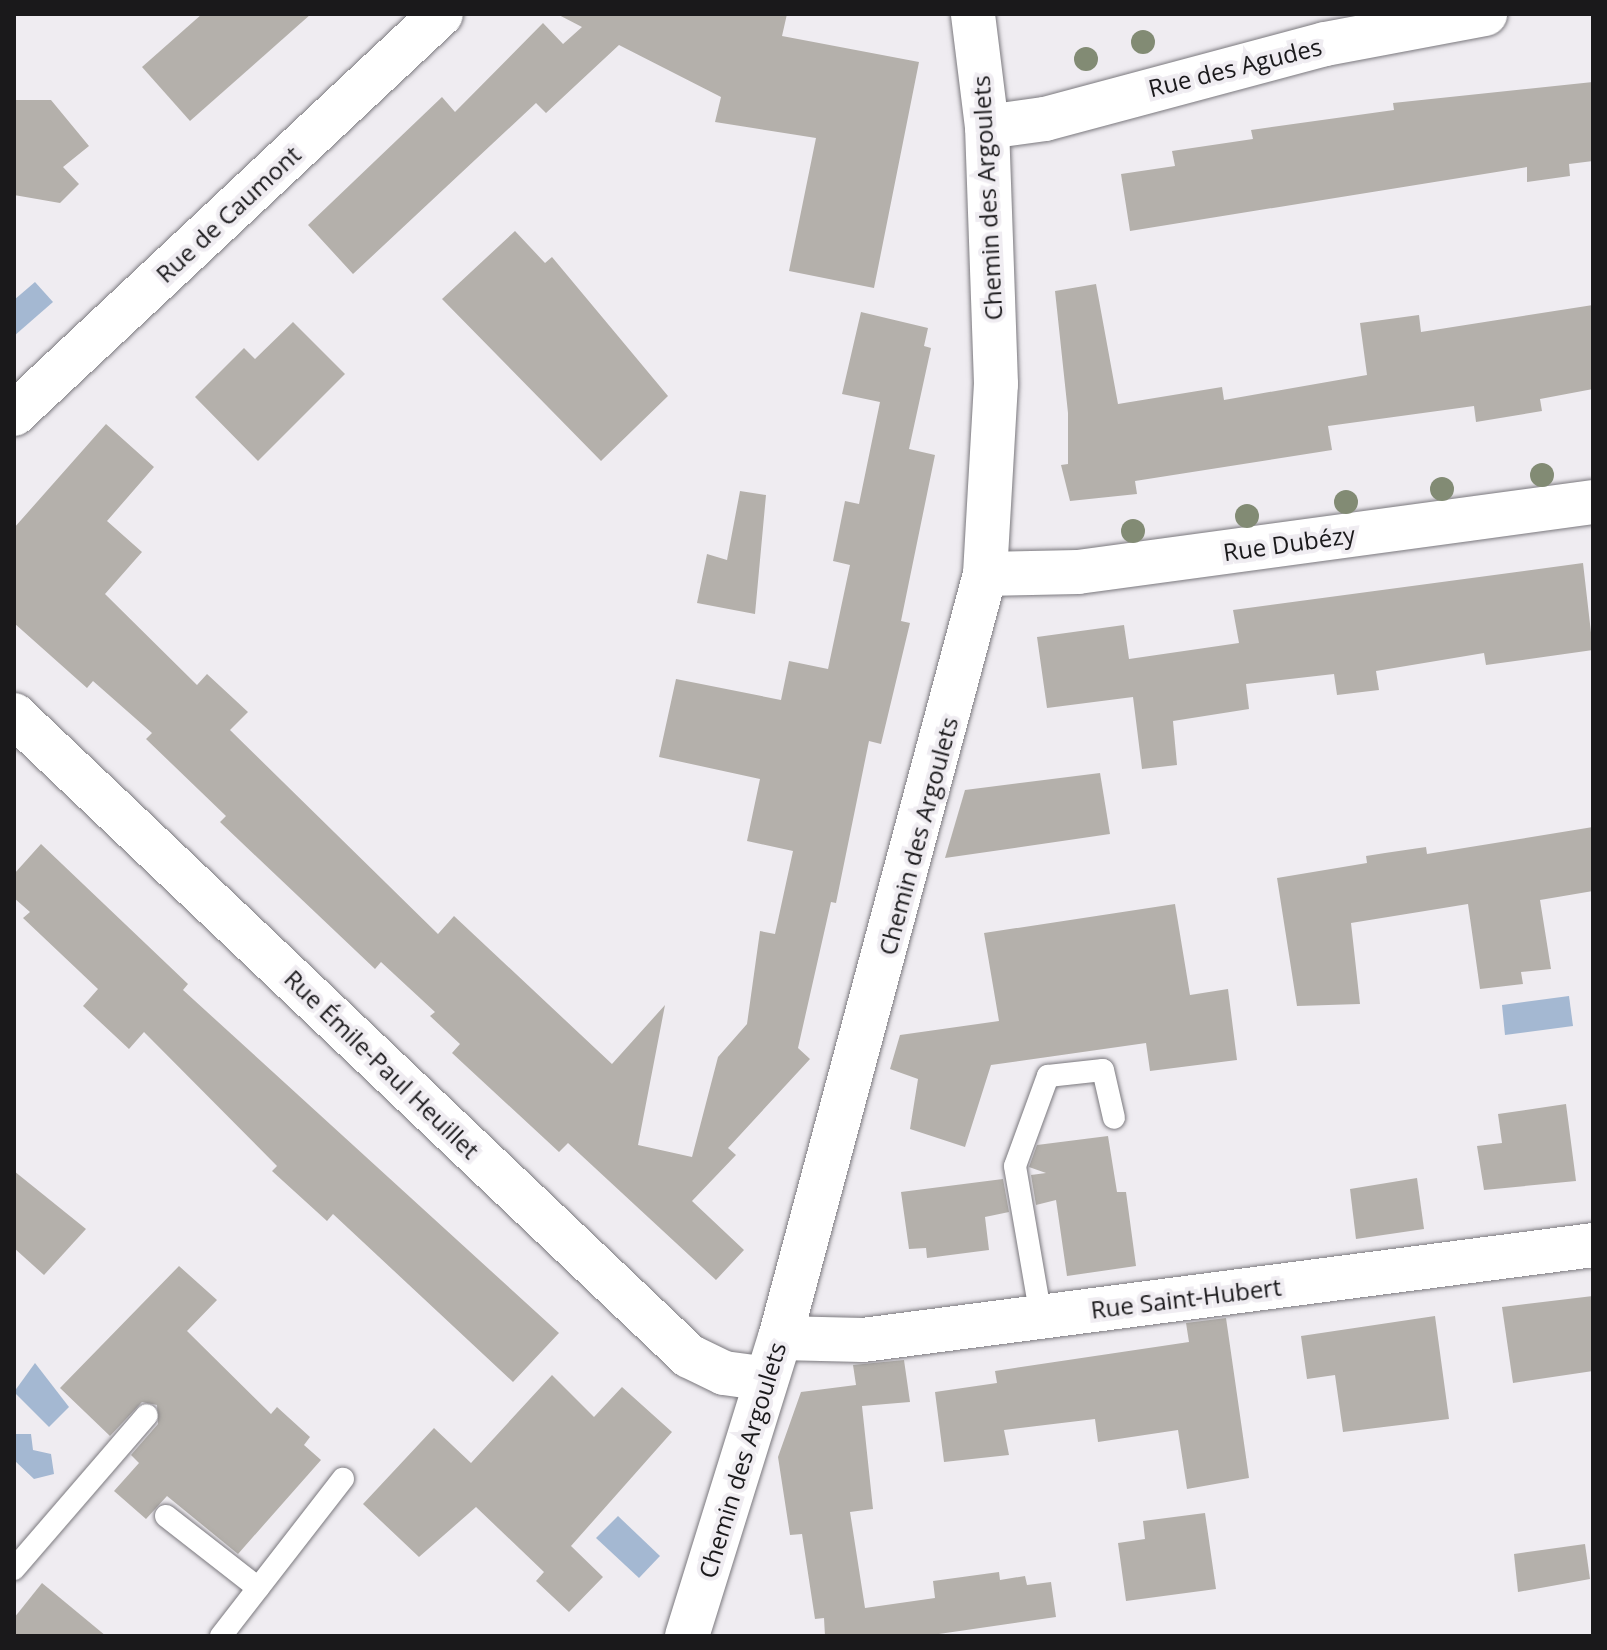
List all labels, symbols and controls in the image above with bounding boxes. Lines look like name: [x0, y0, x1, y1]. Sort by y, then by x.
street label: Rue des Agudes: [1145, 32, 1325, 102]
street label: Chemin des Argoulets: [966, 75, 1008, 321]
street label: Rue de Caumont: [150, 140, 306, 288]
street label: Rue Dubézy: [1221, 519, 1357, 567]
street label: Chemin des Argoulets: [872, 714, 964, 958]
street label: Rue Émile-Paul Heuillet: [279, 964, 485, 1164]
street label: Rue Saint-Hubert: [1089, 1272, 1283, 1324]
street label: Chemin des Argoulets: [692, 1339, 792, 1581]

